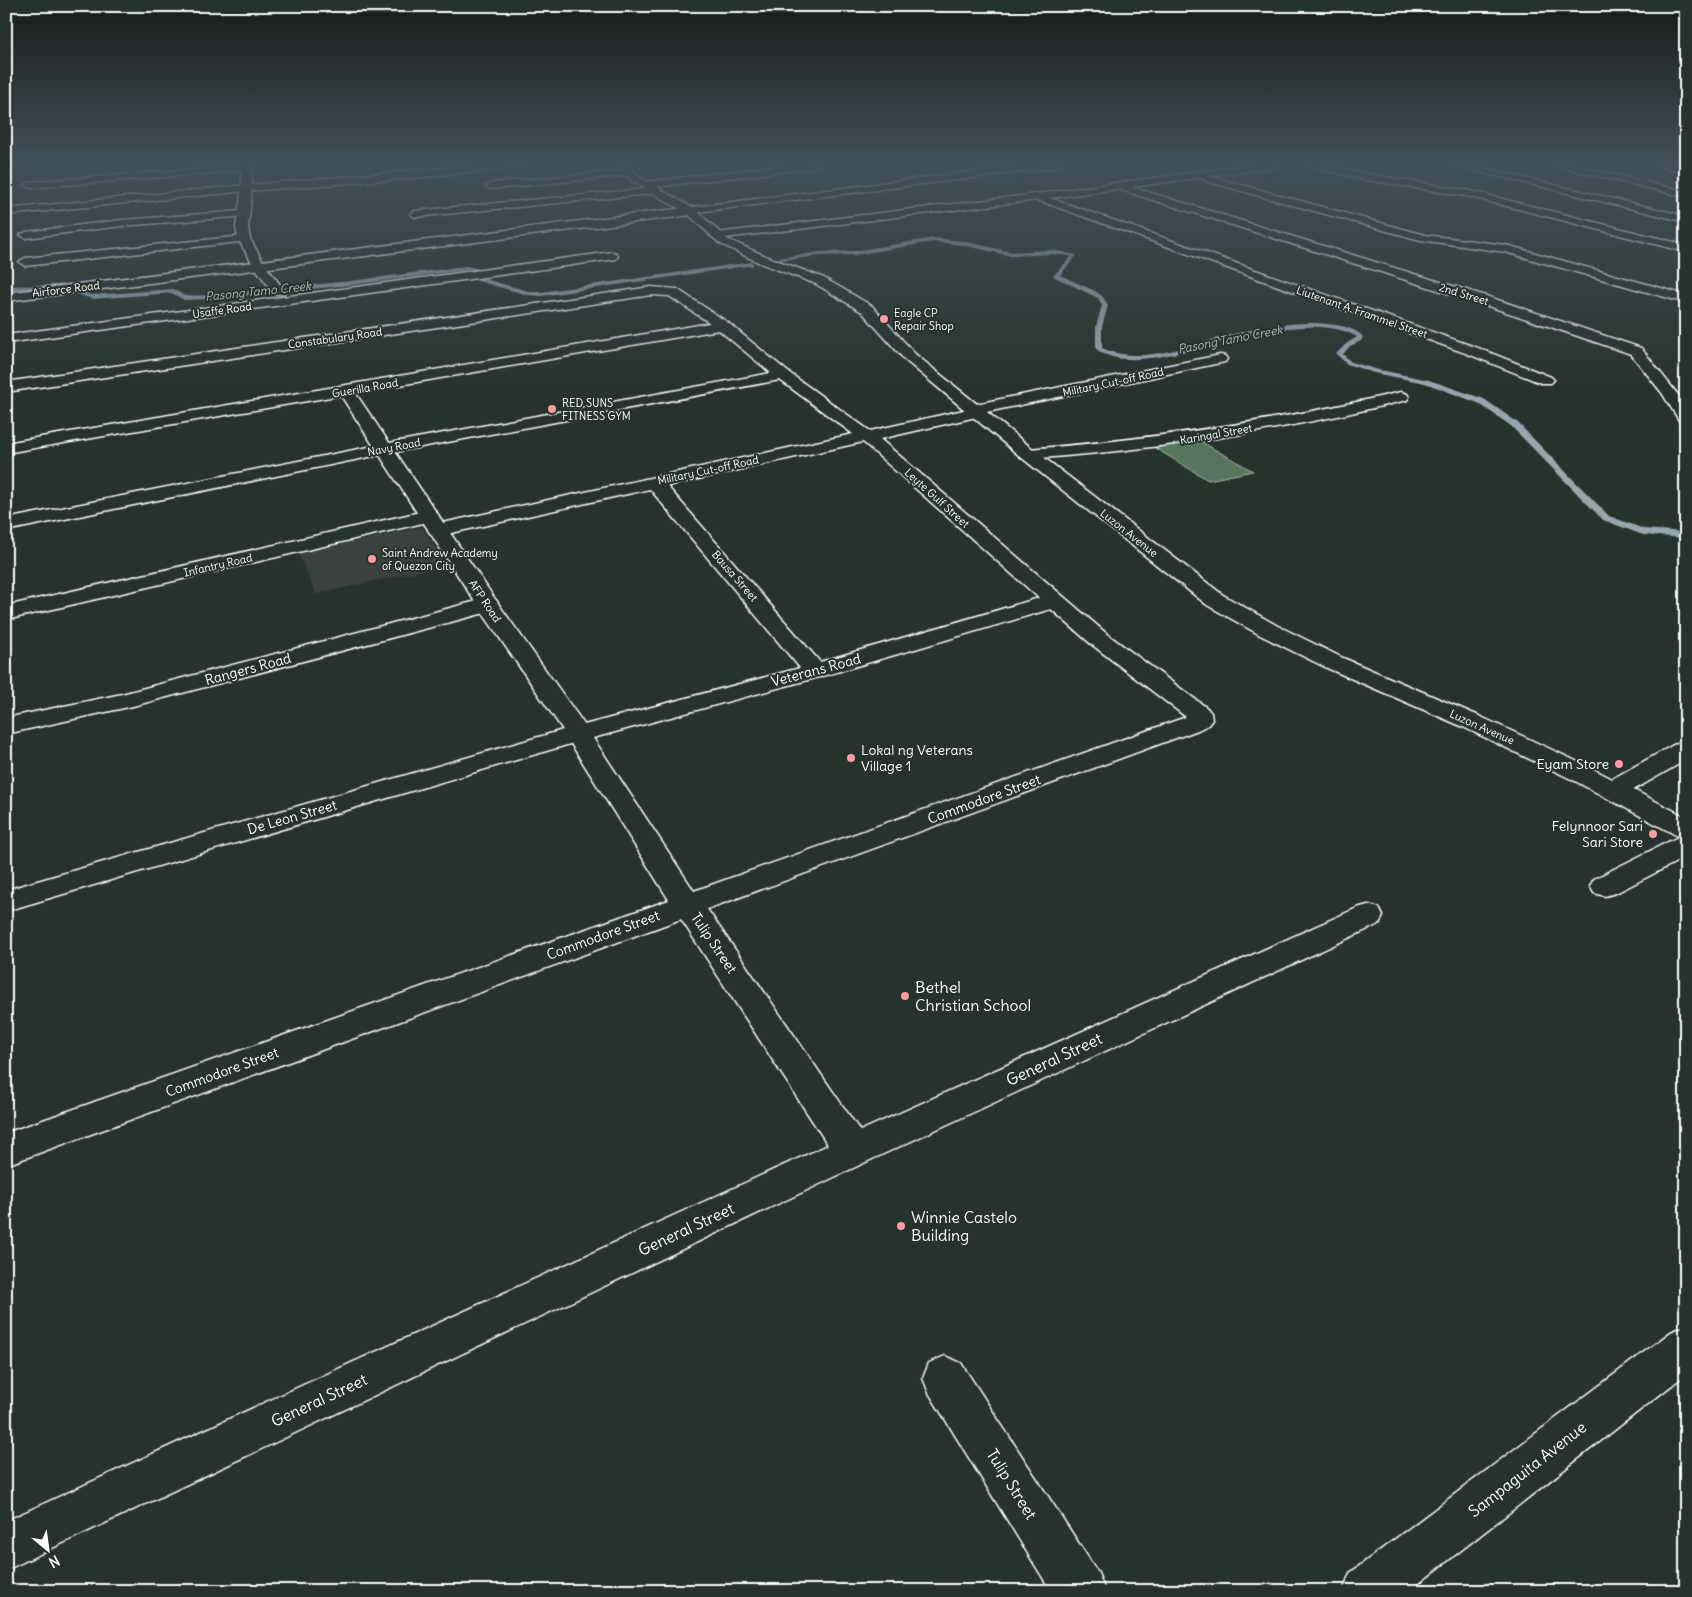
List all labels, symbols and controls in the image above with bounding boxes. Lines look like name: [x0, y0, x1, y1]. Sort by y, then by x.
street label: Airforce Road: [32, 278, 101, 300]
water label: Pasong Tamo Creek: [204, 278, 313, 304]
street label: 2nd Street: [1438, 280, 1491, 308]
street label: Liutenant A. Frammel Street: [1295, 283, 1430, 341]
street label: Usaffe Road: [191, 299, 253, 321]
place label: Eagle CP Repair Shop: [894, 306, 954, 333]
marker: Eagle CP Repair Shop: [878, 313, 890, 325]
water label: Pasong Tamo Creek: [1176, 321, 1284, 357]
street label: Constabulary Road: [287, 324, 384, 352]
street label: Military Cut-off Road: [1061, 364, 1165, 400]
street label: Guerilla Road: [331, 375, 400, 401]
place label: RED SUNS FITNESS GYM: [562, 396, 631, 423]
marker: RED SUNS FITNESS GYM: [546, 403, 558, 415]
street label: Karingal Street: [1179, 421, 1254, 447]
street label: Navy Road: [366, 435, 422, 459]
street label: Military Cut-off Road: [656, 452, 760, 488]
street label: Leyte Gulf Street: [902, 465, 973, 531]
street label: Luzon Avenue: [1097, 506, 1161, 560]
place label: Saint Andrew Academy of Quezon City: [382, 546, 498, 573]
street label: Bausa Street: [709, 548, 761, 605]
street label: Infantry Road: [182, 550, 254, 580]
marker: Saint Andrew Academy of Quezon City: [366, 553, 378, 565]
street label: AFP Road: [466, 577, 505, 625]
street label: Rangers Road: [203, 649, 293, 689]
street label: Veterans Road: [769, 649, 863, 691]
street label: Luzon Avenue: [1447, 706, 1517, 748]
place label: Lokal ng Veterans Village 1: [861, 741, 973, 775]
marker: Lokal ng Veterans Village 1: [845, 752, 857, 764]
place label: Eyam Store: [1536, 755, 1609, 773]
marker: Eyam Store: [1613, 758, 1625, 770]
street label: Commodore Street: [925, 770, 1043, 828]
street label: De Leon Street: [245, 796, 339, 838]
place label: Felynnoor Sari Sari Store: [1552, 817, 1643, 851]
marker: Felynnoor Sari Sari Store: [1647, 828, 1659, 840]
street label: Commodore Street: [544, 906, 662, 964]
street label: Tulip Street: [687, 909, 741, 977]
place label: Bethel Christian School: [915, 977, 1031, 1015]
marker: Bethel Christian School: [899, 990, 911, 1002]
street label: General Street: [1003, 1028, 1106, 1090]
street label: Commodore Street: [163, 1043, 281, 1101]
street label: General Street: [635, 1198, 738, 1260]
place label: Winnie Castelo Building: [911, 1207, 1017, 1245]
marker: Winnie Castelo Building: [895, 1220, 907, 1232]
street label: General Street: [268, 1369, 371, 1431]
street label: Sampaguita Avenue: [1464, 1417, 1590, 1521]
street label: Tulip Street: [982, 1445, 1042, 1523]
north arrow: [22, 1524, 72, 1574]
text: N: [46, 1551, 63, 1572]

